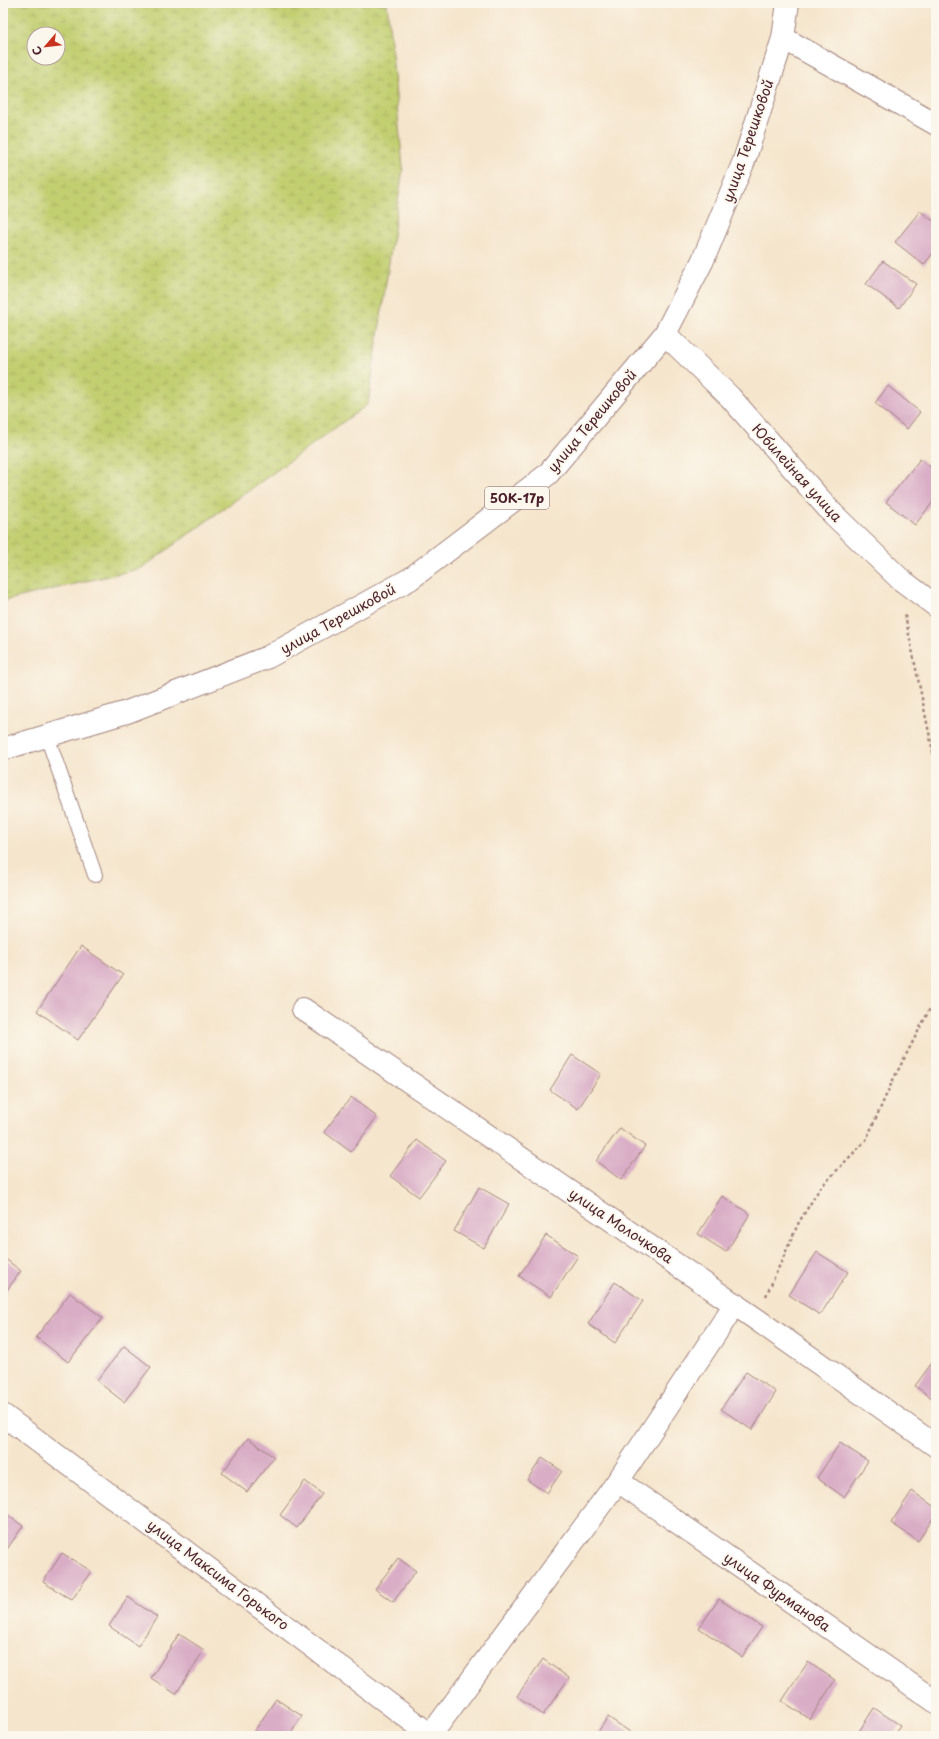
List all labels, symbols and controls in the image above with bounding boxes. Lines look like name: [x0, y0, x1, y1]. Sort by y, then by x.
north arrow: [26, 26, 66, 66]
text: С: [27, 43, 46, 59]
street label: улица Терешковой: [717, 76, 778, 205]
street label: улица Терешковой: [542, 365, 641, 477]
street label: Юбилейная улица: [747, 419, 847, 527]
road number: 50К-17р: [485, 487, 549, 509]
street label: улица Терешковой: [276, 578, 399, 659]
street label: улица Молочкова: [565, 1183, 678, 1268]
street label: улица Максима Горького: [143, 1514, 294, 1635]
street label: улица Фурманова: [720, 1547, 835, 1637]

